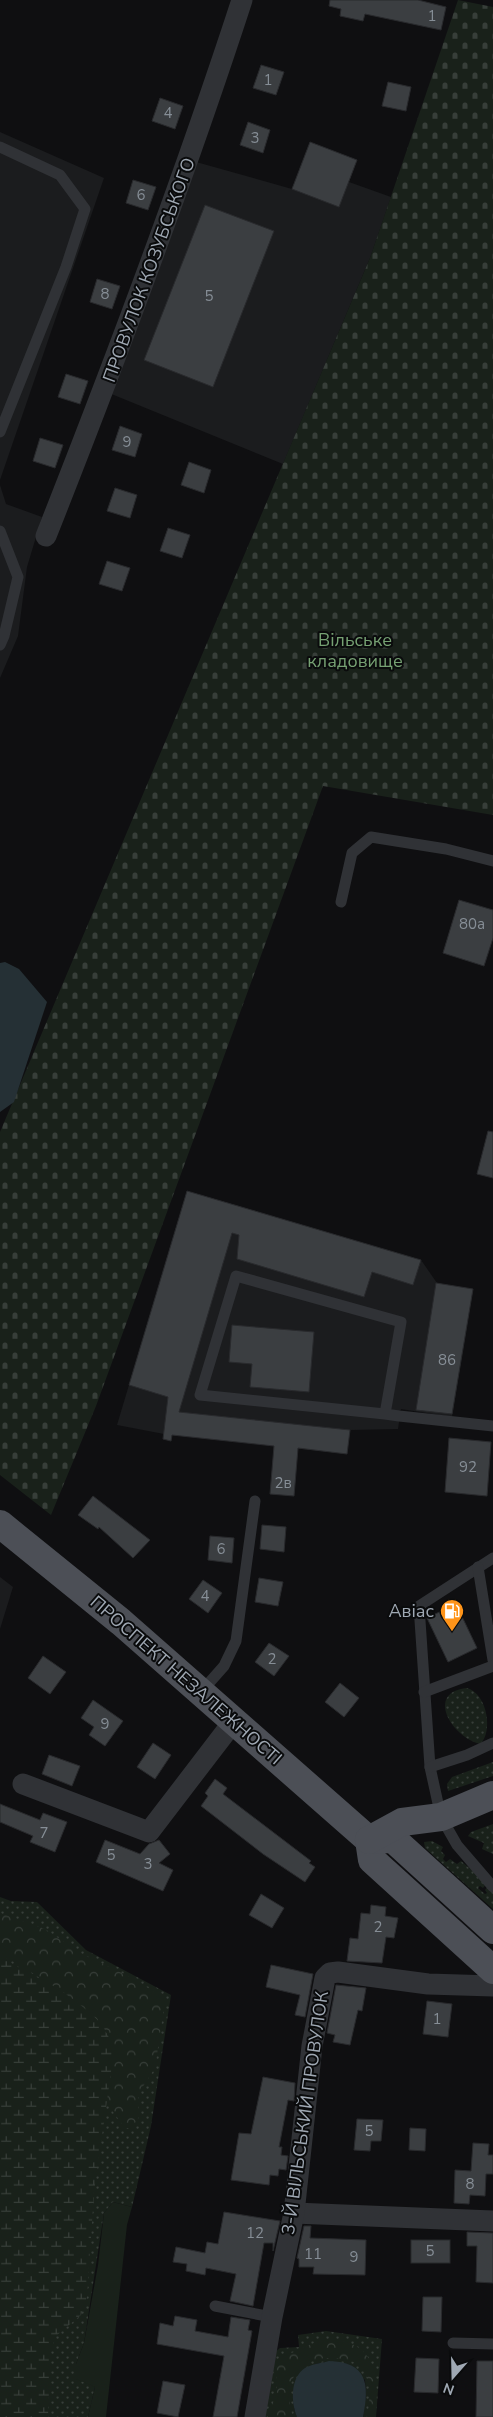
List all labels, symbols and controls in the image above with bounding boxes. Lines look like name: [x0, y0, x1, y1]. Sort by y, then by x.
house number: 1: [427, 6, 437, 26]
house number: 1: [263, 70, 273, 90]
house number: 4: [163, 103, 173, 123]
house number: 3: [250, 128, 260, 148]
street label: ПРОВУЛОК КОЗУБСЬКОГО: [97, 154, 201, 386]
house number: 6: [136, 185, 146, 205]
house number: 8: [100, 284, 110, 304]
house number: 5: [204, 286, 214, 306]
house number: 9: [122, 432, 132, 452]
park label: Вільське кладовище: [307, 628, 403, 673]
house number: 80а: [459, 914, 485, 934]
house number: 86: [438, 1350, 456, 1370]
house number: 92: [459, 1457, 477, 1477]
house number: 2в: [274, 1473, 292, 1493]
house number: 6: [216, 1539, 226, 1559]
house number: 4: [200, 1586, 210, 1606]
street label: ПРОСПЕКТ НЕЗАЛЕЖНОСТІ: [85, 1590, 287, 1770]
fuel station icon: Авіас: [439, 1598, 465, 1632]
place label: Авіас: [388, 1599, 434, 1623]
house number: 2: [267, 1649, 277, 1669]
house number: 9: [100, 1714, 110, 1734]
house number: 7: [39, 1823, 49, 1843]
house number: 5: [106, 1845, 116, 1865]
house number: 3: [143, 1854, 153, 1874]
house number: 2: [373, 1917, 383, 1937]
street label: 3-Й ВІЛЬСЬКИЙ ПРОВУЛОК: [276, 1989, 334, 2236]
house number: 1: [432, 2009, 442, 2029]
house number: 5: [364, 2121, 374, 2141]
house number: 8: [465, 2174, 475, 2194]
house number: 12: [246, 2223, 264, 2243]
house number: 5: [425, 2241, 435, 2261]
house number: 11: [304, 2244, 322, 2264]
house number: 9: [349, 2247, 359, 2267]
north arrow: [428, 2352, 478, 2402]
text: N: [441, 2378, 457, 2399]

